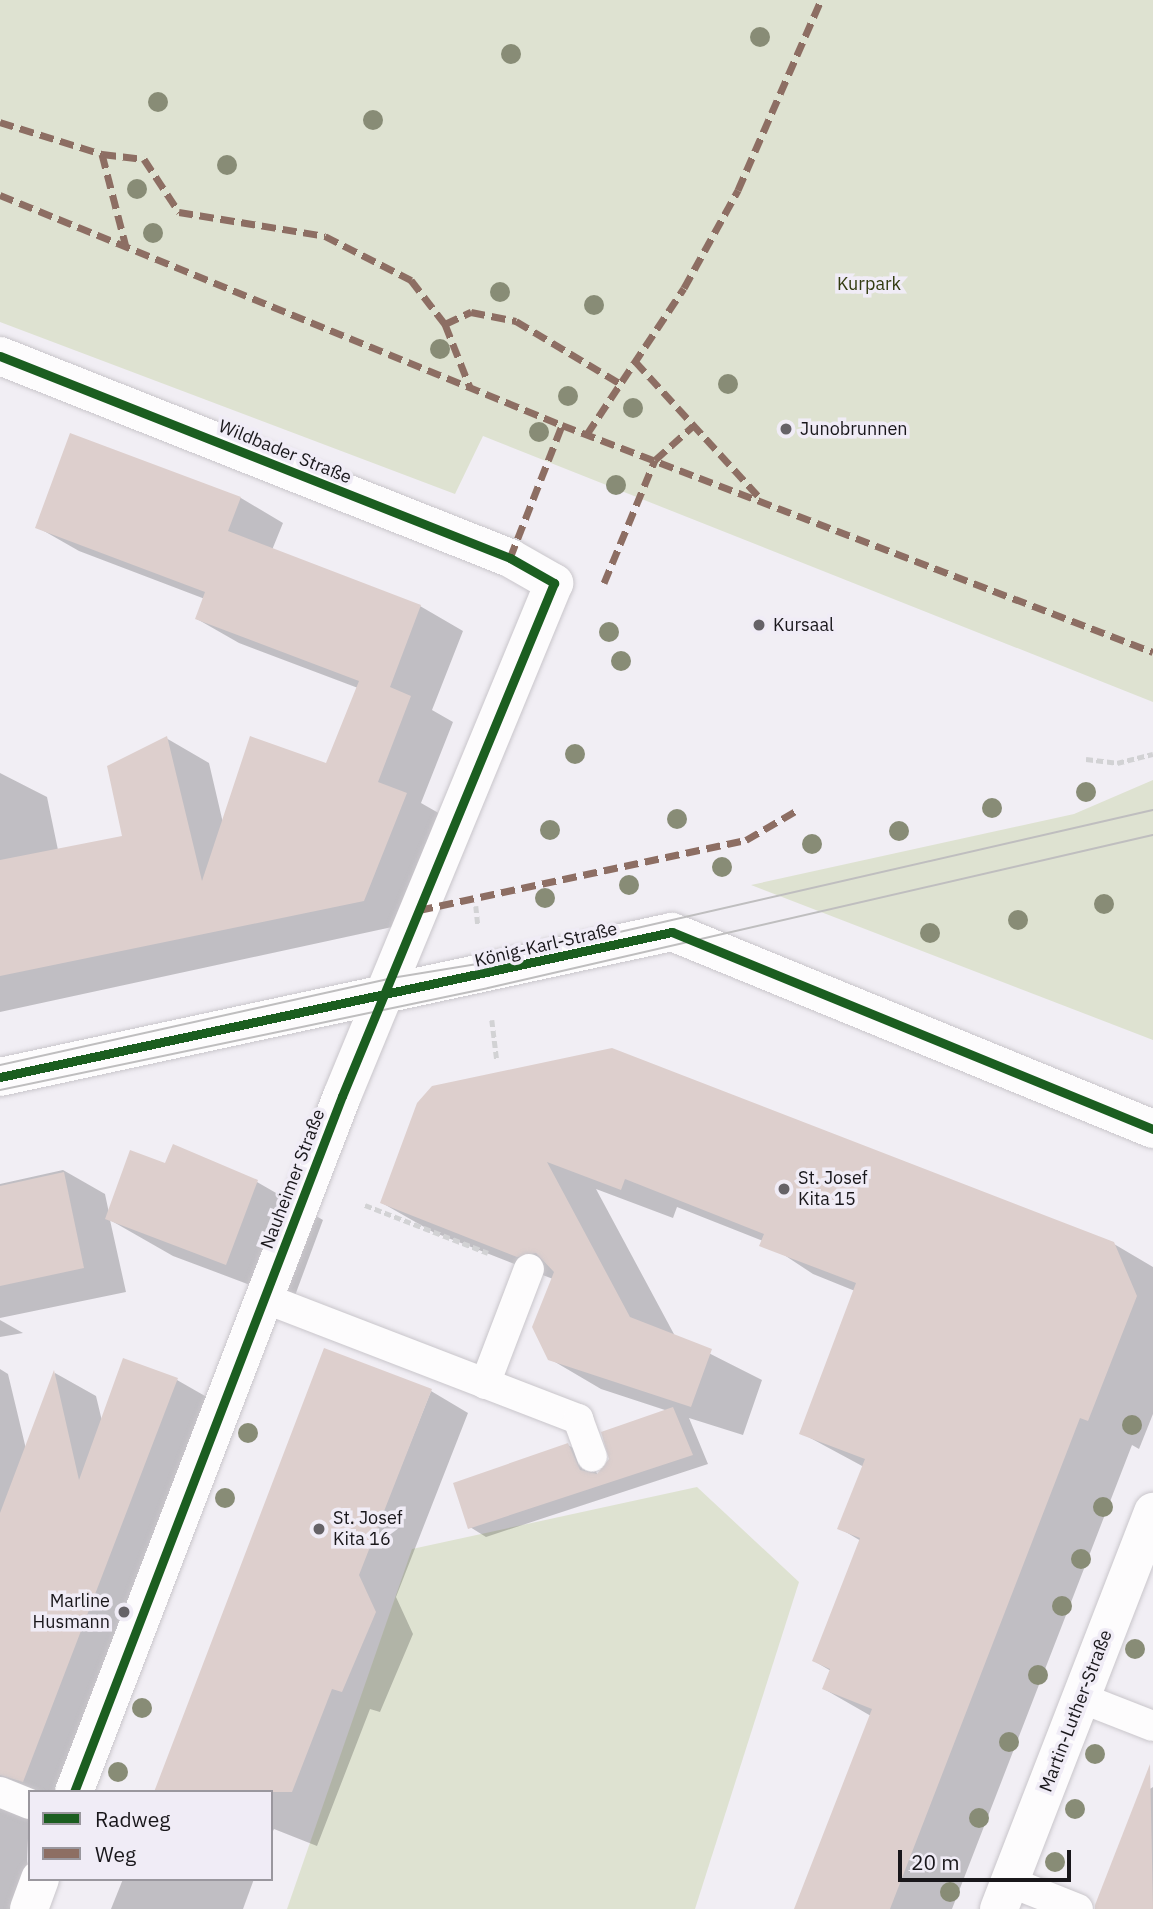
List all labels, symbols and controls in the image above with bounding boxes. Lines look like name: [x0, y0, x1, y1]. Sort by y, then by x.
park label: Kurpark: [837, 273, 901, 295]
street label: Wildbader Straße: [215, 415, 355, 489]
place label: Junobrunnen: [800, 418, 908, 440]
marker: Junobrunnen: [778, 421, 794, 437]
place label: Kursaal: [773, 614, 834, 636]
marker: Kursaal: [751, 617, 767, 633]
street label: König-Karl-Straße: [473, 918, 619, 972]
street label: Nauheimer Straße: [256, 1106, 330, 1252]
place label: St. Josef Kita 15: [798, 1168, 868, 1210]
marker: St. Josef Kita 15: [776, 1181, 792, 1197]
place label: St. Josef Kita 16: [333, 1508, 403, 1550]
marker: St. Josef Kita 16: [311, 1521, 327, 1537]
place label: Marline Husmann: [33, 1591, 110, 1634]
marker: Marline Husmann: [116, 1604, 132, 1620]
street label: Martin-Luther-Straße: [1035, 1627, 1117, 1795]
legend: [28, 1790, 273, 1881]
text: Radweg: [95, 1805, 170, 1833]
scale bar: [901, 1836, 1074, 1880]
text: Weg: [95, 1840, 136, 1868]
text: 20 m: [911, 1848, 960, 1876]

